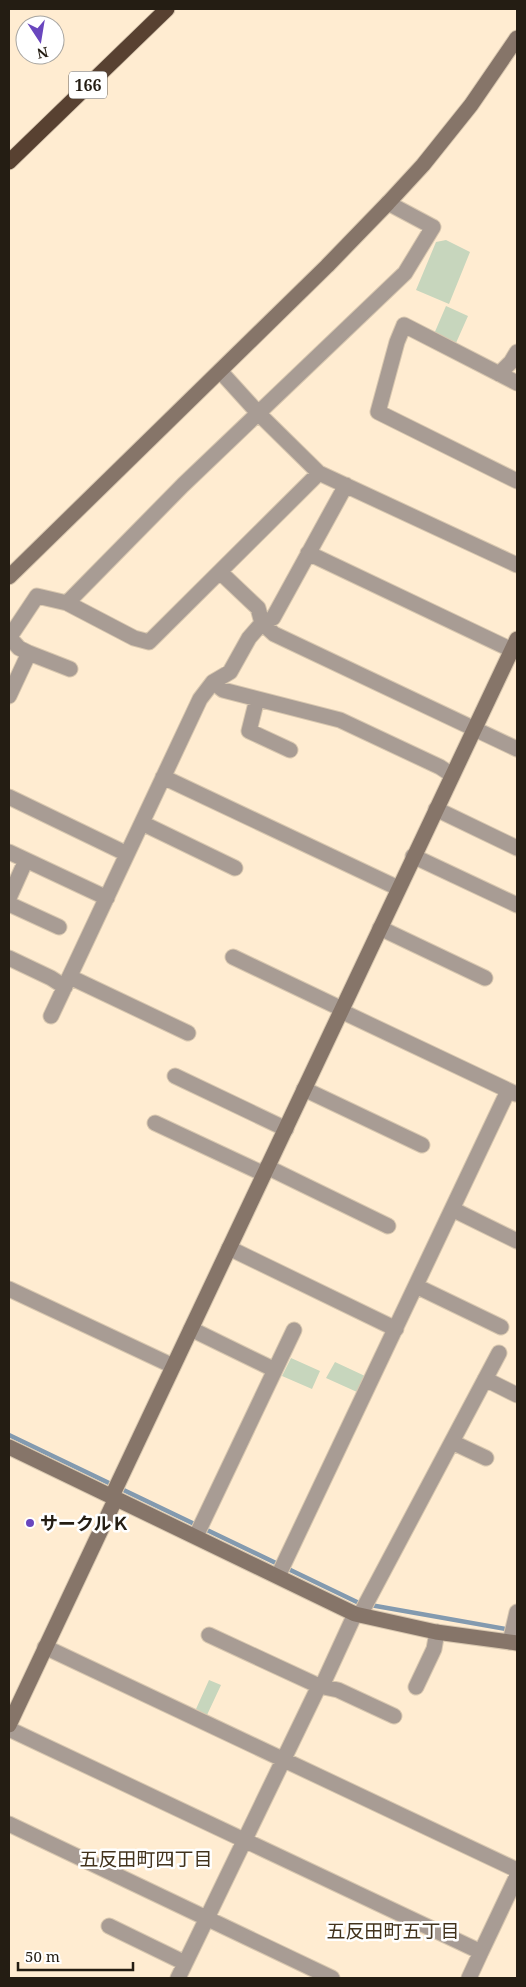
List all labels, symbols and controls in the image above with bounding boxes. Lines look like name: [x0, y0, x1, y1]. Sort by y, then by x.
north arrow: [15, 15, 65, 65]
text: N: [35, 43, 50, 64]
road number: 166: [69, 72, 107, 98]
place label: サークルＫ: [40, 1511, 129, 1535]
marker: サークルＫ: [24, 1517, 36, 1529]
district label: 五反田町四丁目: [79, 1846, 213, 1872]
district label: 五反田町五丁目: [326, 1918, 460, 1944]
scale bar: [18, 1940, 132, 1972]
text: 50 m: [25, 1946, 60, 1966]

